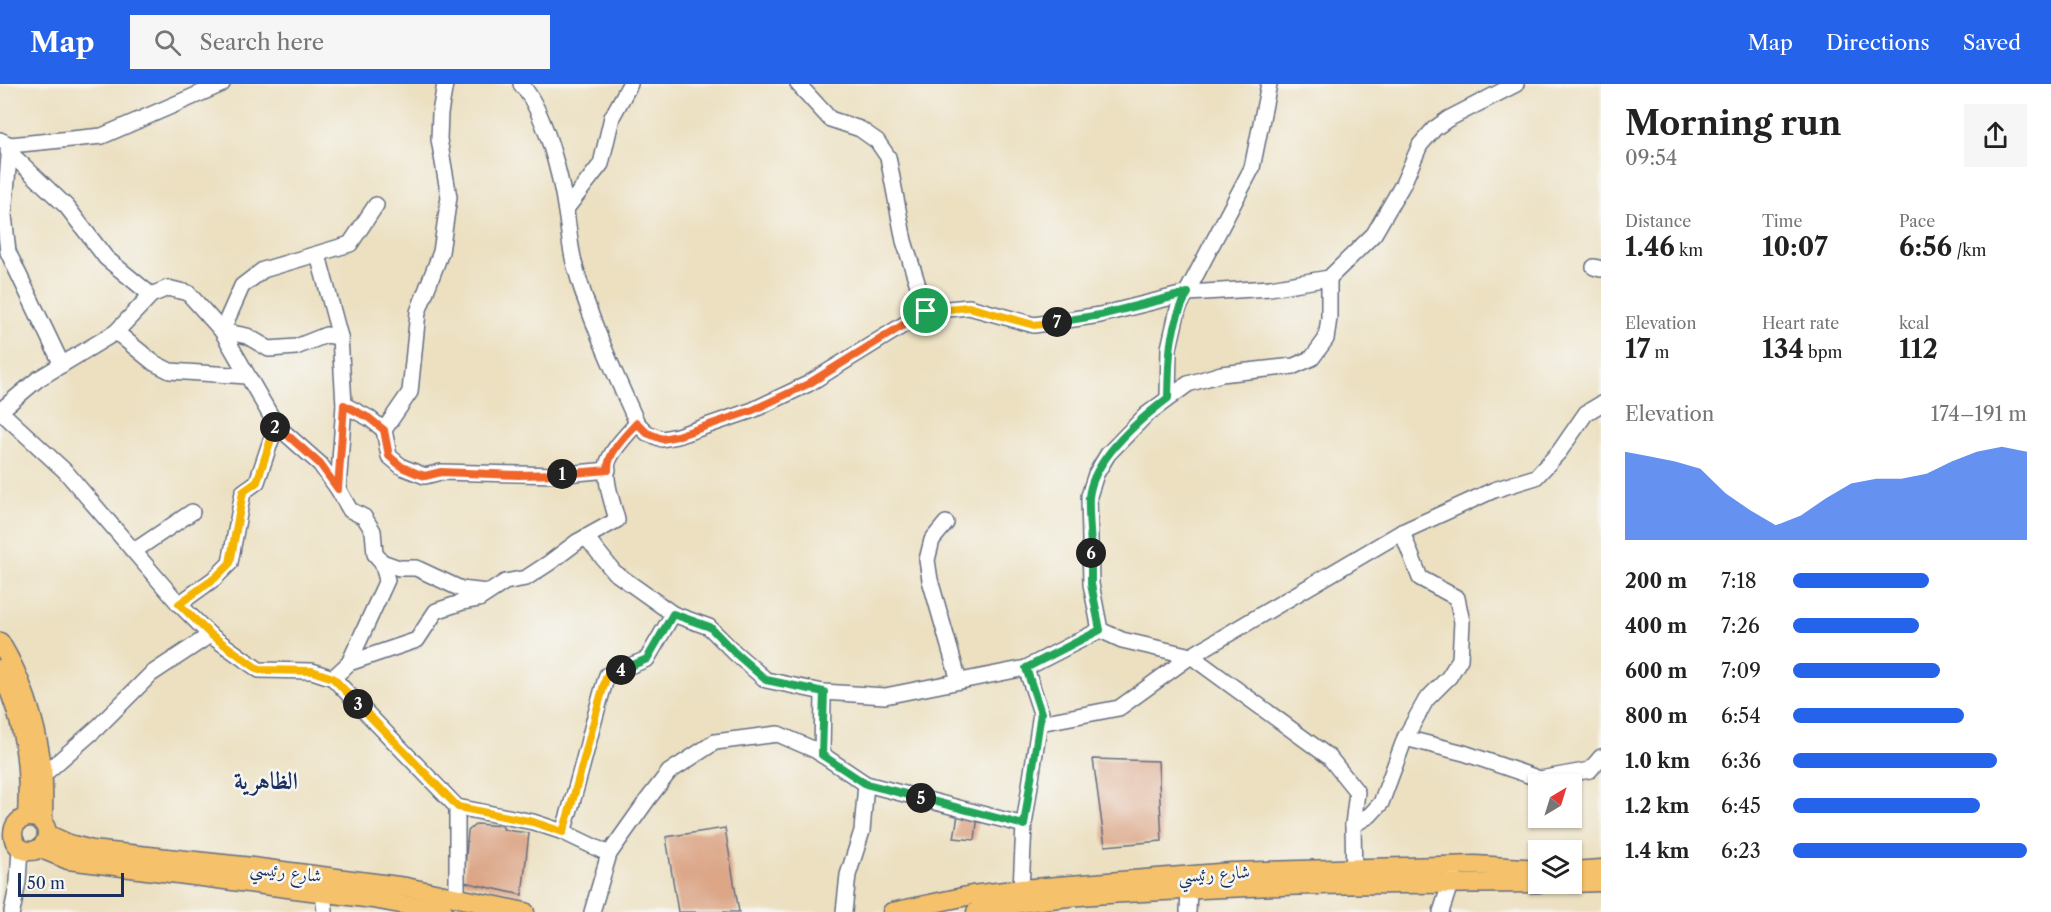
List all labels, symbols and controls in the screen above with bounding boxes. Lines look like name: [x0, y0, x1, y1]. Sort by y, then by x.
search box: [130, 15, 550, 69]
text: Map: [30, 25, 94, 59]
icon: search: [151, 26, 184, 59]
text: Search here: [199, 29, 324, 56]
text: Map: [1748, 30, 1793, 55]
text: Directions: [1826, 30, 1930, 55]
text: Saved: [1963, 30, 2021, 55]
text: Morning run: [1625, 103, 1841, 144]
button: share: [1964, 104, 2027, 167]
text: 09:54: [1625, 146, 1677, 170]
text: Distance: [1625, 211, 1691, 231]
text: Time: [1762, 211, 1802, 231]
text: Pace: [1899, 211, 1935, 231]
text: 1.46: [1625, 231, 1675, 263]
text: 10:07: [1762, 231, 1828, 263]
text: 6:56: [1899, 231, 1952, 263]
text: km: [1675, 240, 1703, 260]
text: /km: [1952, 240, 1986, 260]
pin: [900, 285, 951, 336]
icon: arrive: [909, 294, 942, 327]
pin: 7: [1042, 307, 1072, 337]
text: 7: [1053, 312, 1061, 332]
text: Elevation: [1625, 313, 1696, 333]
text: Heart rate: [1762, 313, 1839, 333]
text: kcal: [1899, 313, 1929, 333]
text: 17: [1625, 333, 1650, 365]
text: 134: [1762, 333, 1804, 365]
text: 112: [1899, 333, 1938, 365]
text: m: [1650, 342, 1669, 362]
text: bpm: [1804, 342, 1842, 362]
text: Elevation: [1625, 402, 1714, 426]
text: 174–191 m: [1931, 402, 2027, 426]
pin: 2: [260, 412, 290, 442]
text: 2: [270, 417, 280, 437]
pin: 1: [547, 459, 577, 489]
text: 1: [558, 464, 566, 484]
pin: 6: [1076, 538, 1106, 568]
text: 6: [1086, 543, 1096, 563]
text: 200 m: [1625, 569, 1687, 593]
text: 7:18: [1721, 569, 1757, 593]
text: 400 m: [1625, 614, 1687, 638]
text: 7:26: [1721, 614, 1760, 638]
pin: 4: [606, 655, 636, 685]
text: 600 m: [1625, 659, 1687, 683]
text: 7:09: [1721, 659, 1761, 683]
text: 4: [616, 660, 626, 680]
pin: 3: [343, 689, 373, 719]
text: 3: [353, 694, 363, 714]
text: 800 m: [1625, 704, 1688, 728]
text: 6:54: [1721, 704, 1761, 728]
text: 1.0 km: [1625, 749, 1690, 773]
text: 6:36: [1721, 749, 1761, 773]
district label: الظاهرية: [234, 766, 298, 796]
north arrow: [1528, 774, 1582, 828]
map controls: [1528, 774, 1582, 894]
pin: 5: [906, 783, 936, 813]
text: 5: [917, 788, 925, 808]
text: 1.2 km: [1625, 794, 1689, 818]
text: 6:45: [1721, 794, 1761, 818]
text: 1.4 km: [1625, 839, 1690, 863]
text: 6:23: [1721, 839, 1761, 863]
button: layers: [1528, 840, 1582, 894]
street label: شارع رئيسي: [248, 857, 323, 893]
street label: شارع رئيسي: [1177, 861, 1251, 893]
scale bar: [18, 870, 124, 898]
text: 50 m: [27, 873, 65, 893]

